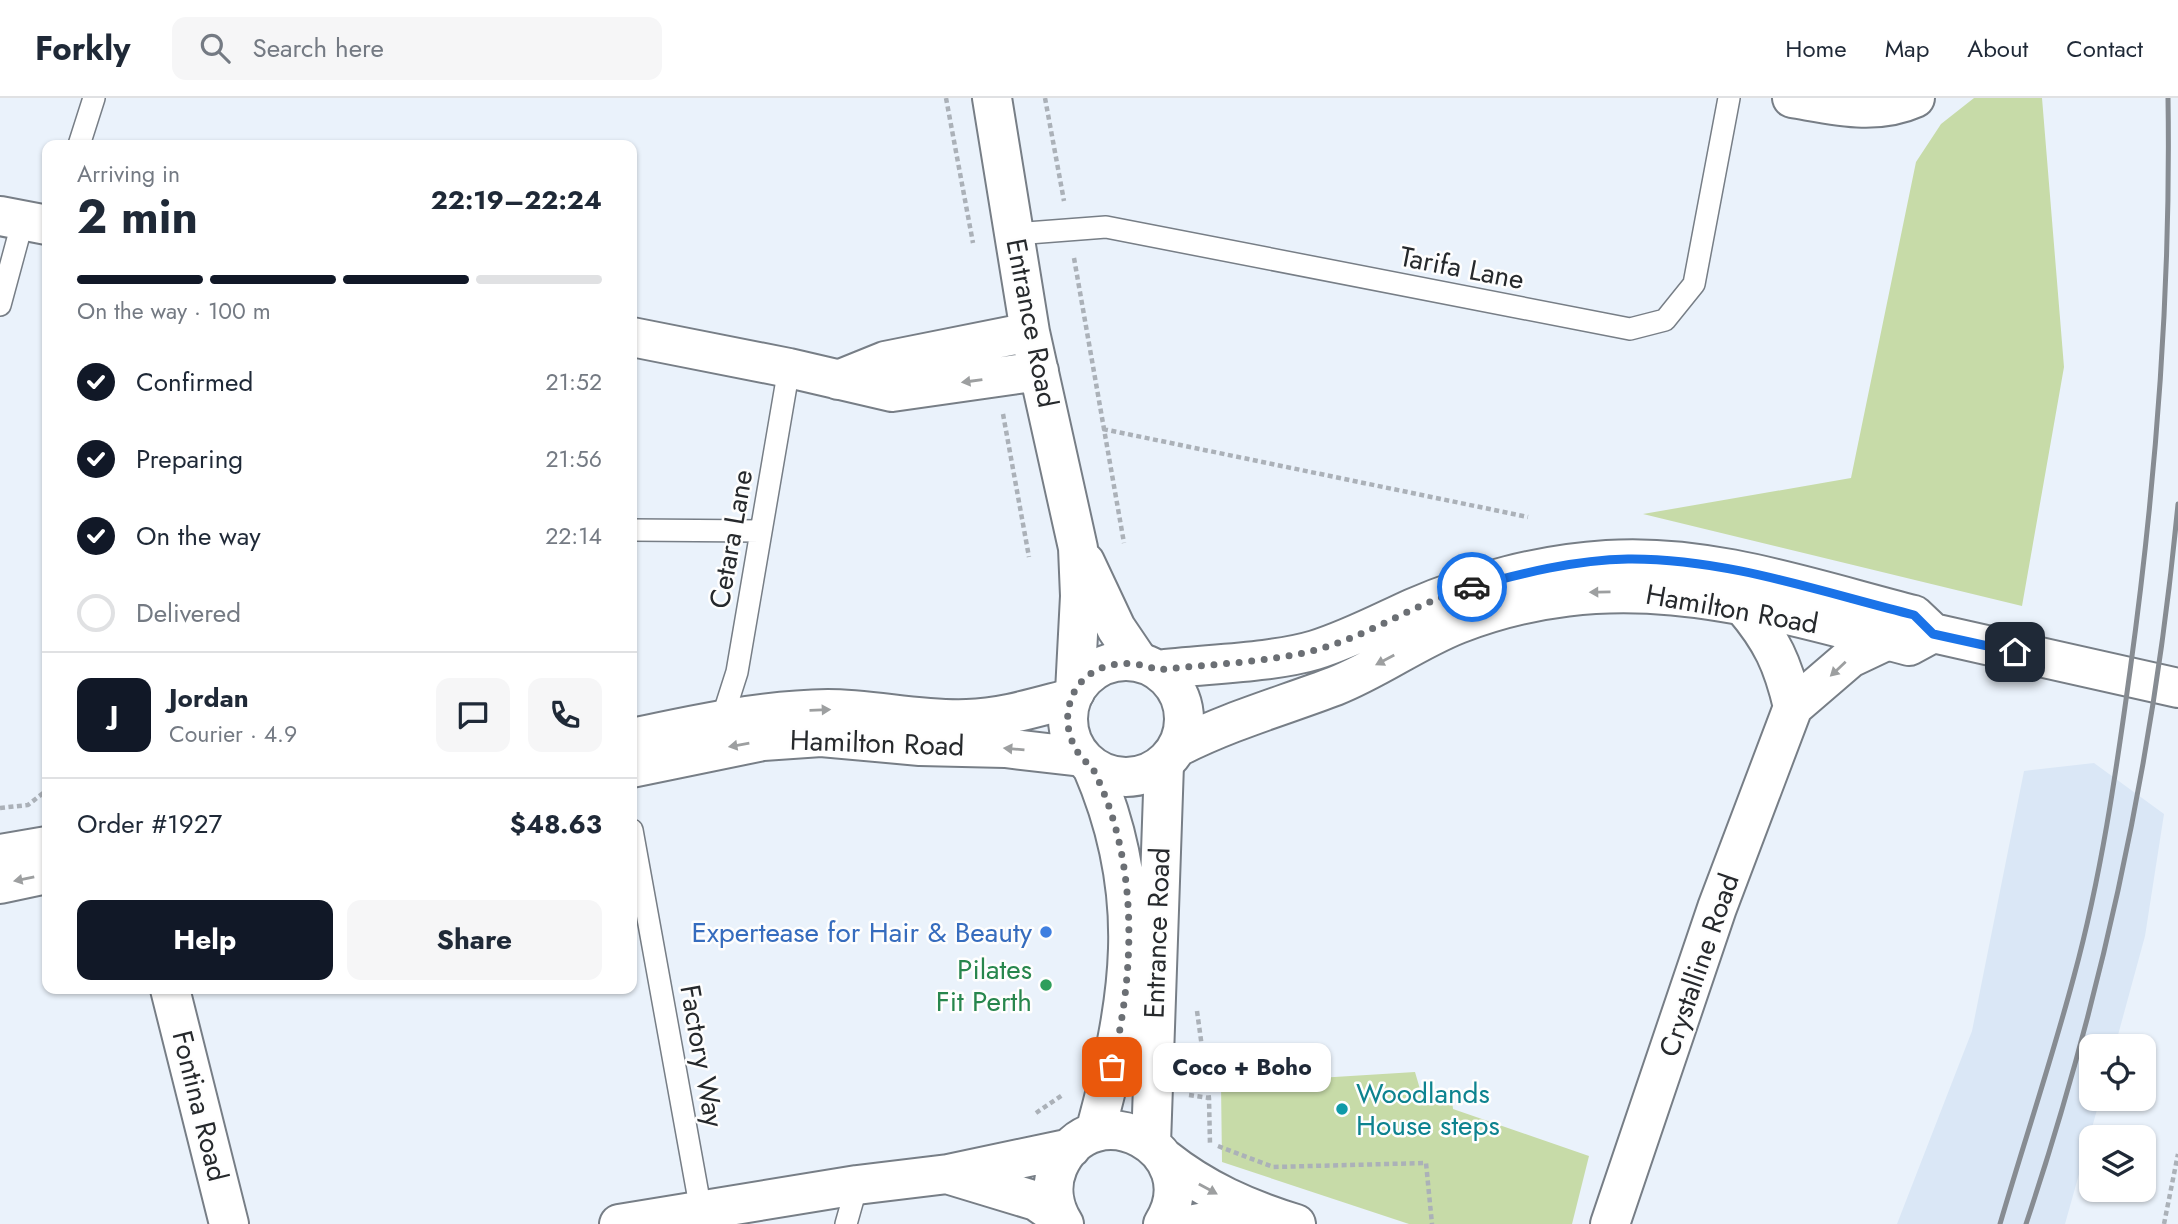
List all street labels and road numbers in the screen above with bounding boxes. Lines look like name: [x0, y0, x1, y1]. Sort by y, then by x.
street label: Entrance Road: [996, 235, 1068, 411]
street label: Tarifa Lane: [1396, 236, 1528, 300]
street label: Cetara Lane: [699, 466, 763, 612]
street label: Hamilton Road: [1642, 574, 1822, 644]
street label: Hamilton Road: [789, 719, 965, 767]
street label: Entrance Road: [1134, 847, 1180, 1019]
street label: Crystalline Road: [1648, 868, 1750, 1062]
street label: Factory Way: [669, 982, 735, 1131]
street label: Fontina Road: [161, 1026, 239, 1186]

